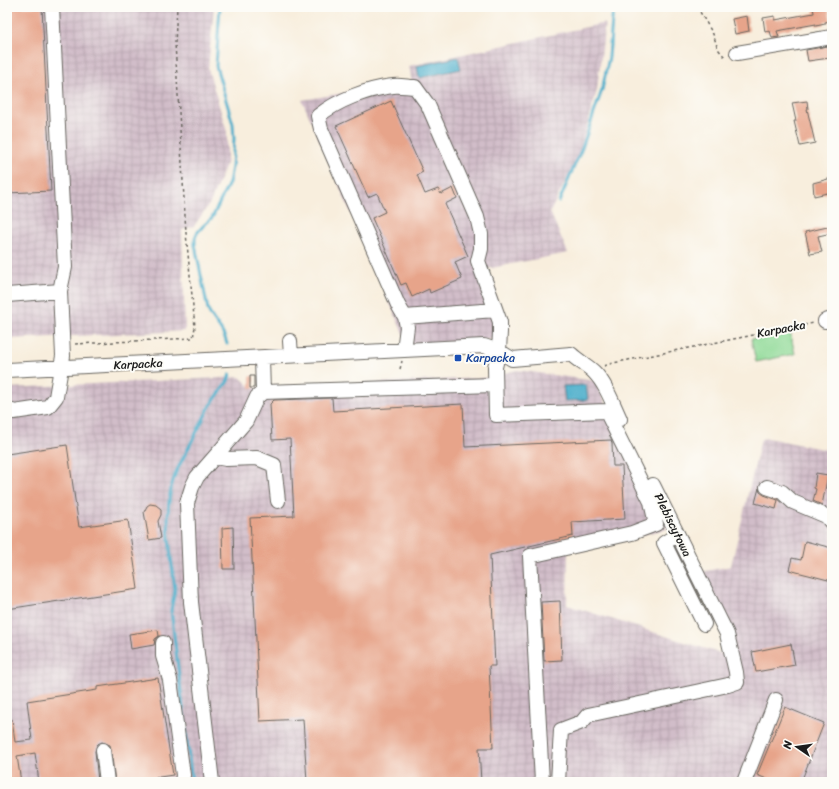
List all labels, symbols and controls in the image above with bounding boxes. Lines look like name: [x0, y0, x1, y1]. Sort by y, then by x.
street label: Karpacka: [755, 314, 807, 344]
place label: Karpacka: [466, 347, 515, 369]
street label: Karpacka: [113, 352, 163, 376]
marker: Karpacka: [453, 353, 463, 363]
street label: Plebiscytowa: [648, 489, 698, 561]
north arrow: [777, 727, 817, 767]
text: N: [777, 739, 798, 752]

